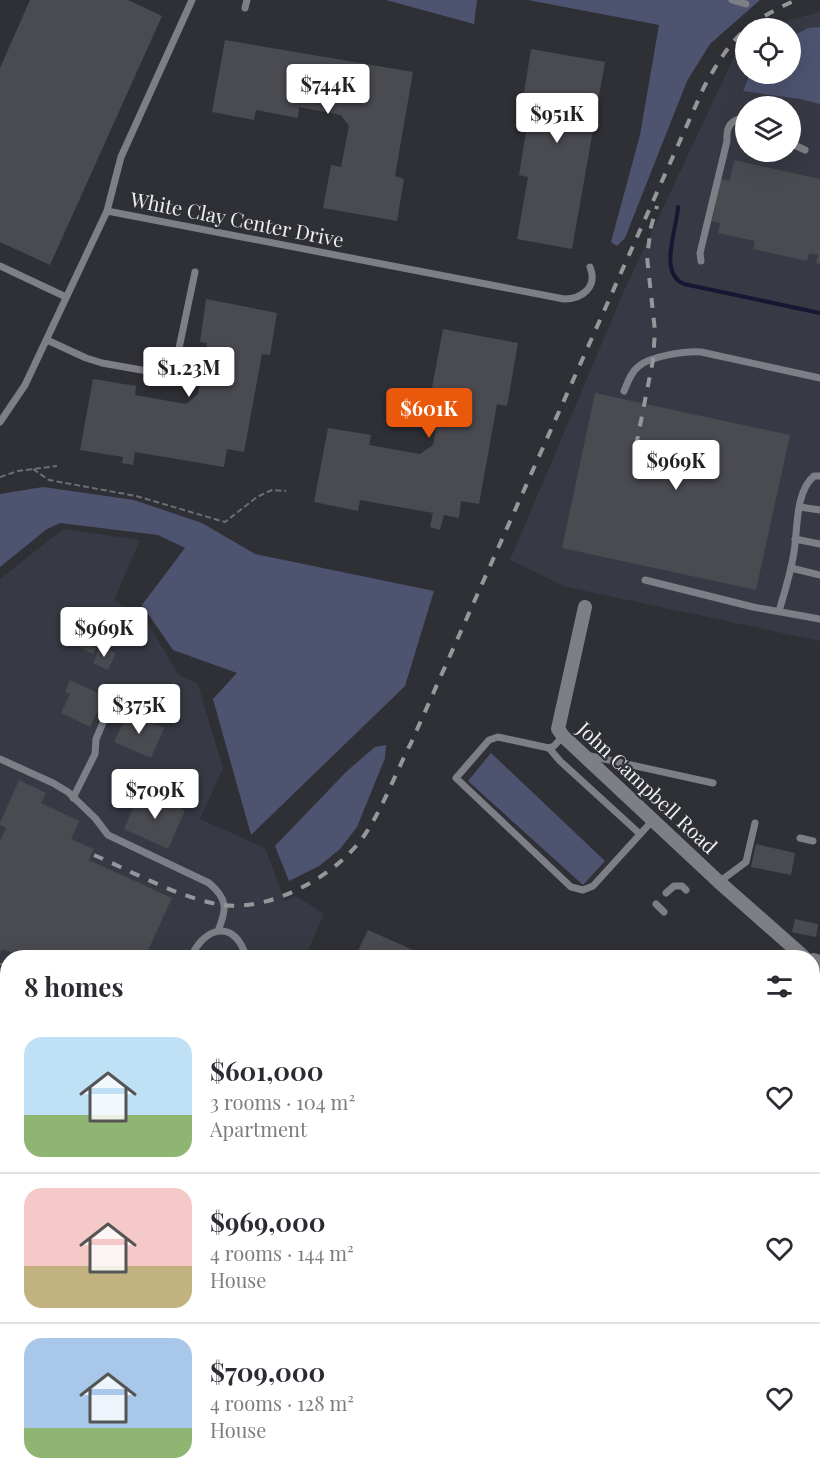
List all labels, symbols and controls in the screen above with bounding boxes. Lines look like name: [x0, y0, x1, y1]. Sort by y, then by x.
map controls: [735, 18, 801, 162]
button: locate: [735, 18, 801, 84]
pin: $744K: [286, 64, 370, 115]
text: $744K: [301, 70, 355, 97]
pin: $951K: [515, 93, 599, 144]
button: layers: [735, 96, 801, 162]
text: $951K: [530, 99, 584, 126]
street label: White Clay Center Drive: [127, 184, 346, 252]
pin: $1.23M: [140, 347, 238, 398]
text: $1.23M: [157, 353, 221, 380]
pin: $601K: [387, 388, 471, 439]
text: $601K: [400, 394, 458, 421]
pin: $969K: [634, 440, 718, 491]
text: $969K: [646, 446, 706, 473]
pin: $969K: [62, 607, 146, 658]
text: $969K: [74, 613, 134, 640]
pin: $375K: [97, 684, 181, 735]
text: $375K: [112, 690, 166, 717]
street label: John Campbell Road: [572, 714, 724, 859]
pin: $709K: [113, 769, 197, 820]
text: $709K: [126, 775, 184, 802]
text: 8 homes: [24, 969, 123, 1004]
icon: filters: [763, 970, 796, 1003]
text: $601,000: [210, 1053, 324, 1088]
icon: home: [72, 1061, 144, 1133]
icon: heart: [763, 1081, 796, 1114]
text: 3 rooms · 104 m²: [210, 1088, 355, 1115]
text: Apartment: [210, 1115, 307, 1142]
text: $969,000: [210, 1204, 326, 1239]
icon: home: [72, 1212, 144, 1284]
icon: heart: [763, 1232, 796, 1265]
text: 4 rooms · 144 m²: [210, 1239, 354, 1266]
text: House: [210, 1266, 266, 1293]
text: $709,000: [210, 1354, 325, 1389]
icon: home: [72, 1362, 144, 1434]
icon: heart: [763, 1382, 796, 1415]
text: 4 rooms · 128 m²: [210, 1389, 354, 1416]
text: House: [210, 1416, 266, 1443]

